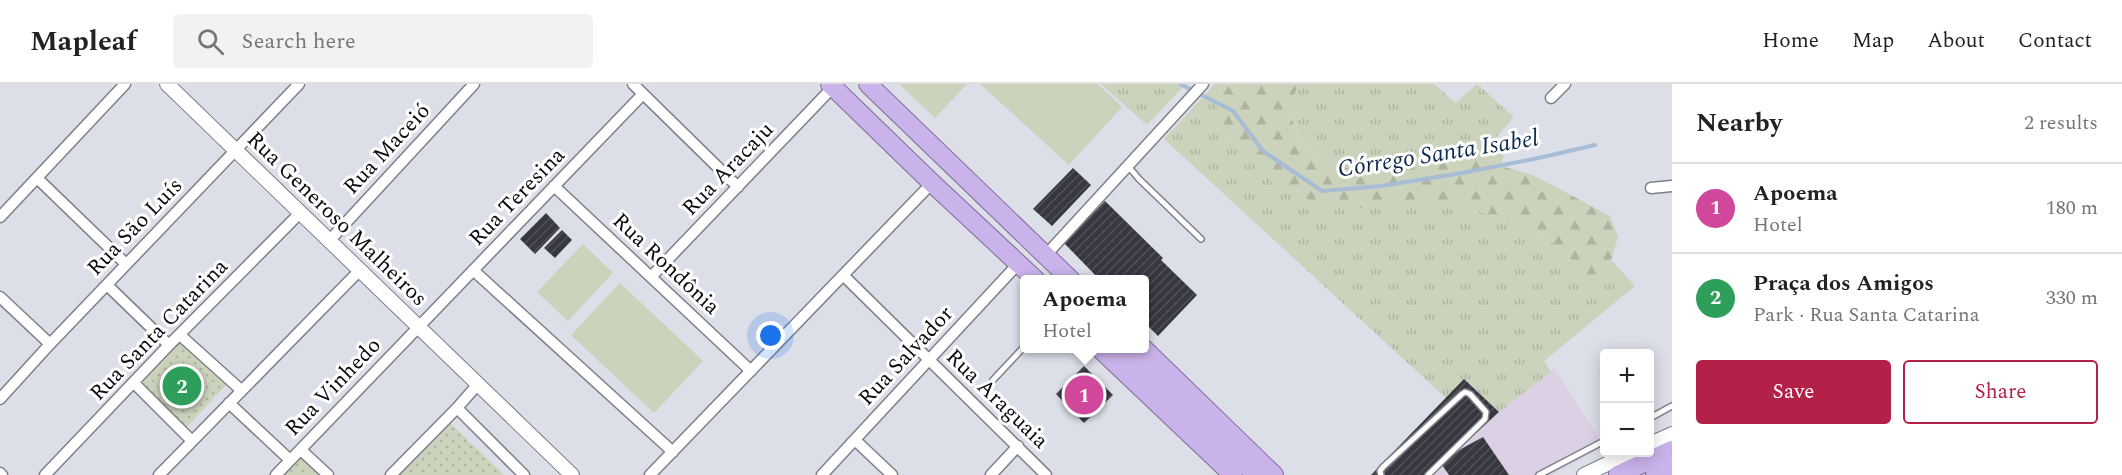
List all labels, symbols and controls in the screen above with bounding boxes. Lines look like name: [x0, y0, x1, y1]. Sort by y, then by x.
search box: [173, 14, 593, 68]
text: Mapleaf: [30, 20, 137, 63]
icon: search: [194, 25, 227, 58]
text: Search here: [242, 25, 356, 58]
text: Home: [1762, 25, 1819, 57]
text: Map: [1852, 25, 1894, 57]
text: About: [1927, 25, 1985, 57]
text: Contact: [2018, 25, 2092, 57]
street label: Rua Maceió: [336, 96, 438, 202]
text: Nearby: [1696, 103, 1782, 143]
text: 2 results: [2024, 108, 2098, 138]
street label: Rua Aracaju: [674, 114, 782, 224]
water label: Córrego Santa Isabel: [1335, 120, 1541, 188]
street label: Rua Generoso Malheiros: [239, 124, 435, 314]
street label: Rua Teresina: [461, 140, 573, 254]
street label: Rua São Luís: [79, 170, 191, 284]
text: Apoema: [1753, 177, 1838, 210]
text: 1: [1710, 193, 1721, 223]
text: 180 m: [2046, 193, 2098, 223]
street label: Rua Rondônia: [605, 205, 727, 323]
text: Hotel: [1753, 210, 1803, 240]
street label: Rua Santa Catarina: [82, 251, 236, 409]
text: Praça dos Amigos: [1753, 267, 1934, 300]
popup: [1020, 275, 1149, 353]
text: Apoema: [1042, 283, 1127, 316]
text: 2: [1710, 283, 1721, 313]
text: 330 m: [2046, 283, 2098, 313]
street label: Rua Salvador: [851, 298, 961, 414]
text: Park · Rua Santa Catarina: [1753, 300, 1979, 330]
text: Hotel: [1042, 316, 1092, 346]
your location: [756, 321, 785, 350]
street label: Rua Vinhedo: [277, 330, 389, 444]
street label: Rua Araguaia: [938, 341, 1056, 457]
map controls: [1600, 349, 1654, 457]
button: +: [1600, 349, 1654, 403]
button: Save: [1696, 360, 1891, 424]
button: Share: [1903, 360, 2098, 424]
pin: 2: [162, 364, 201, 408]
pin: 1: [1064, 372, 1104, 418]
button: −: [1600, 403, 1654, 457]

